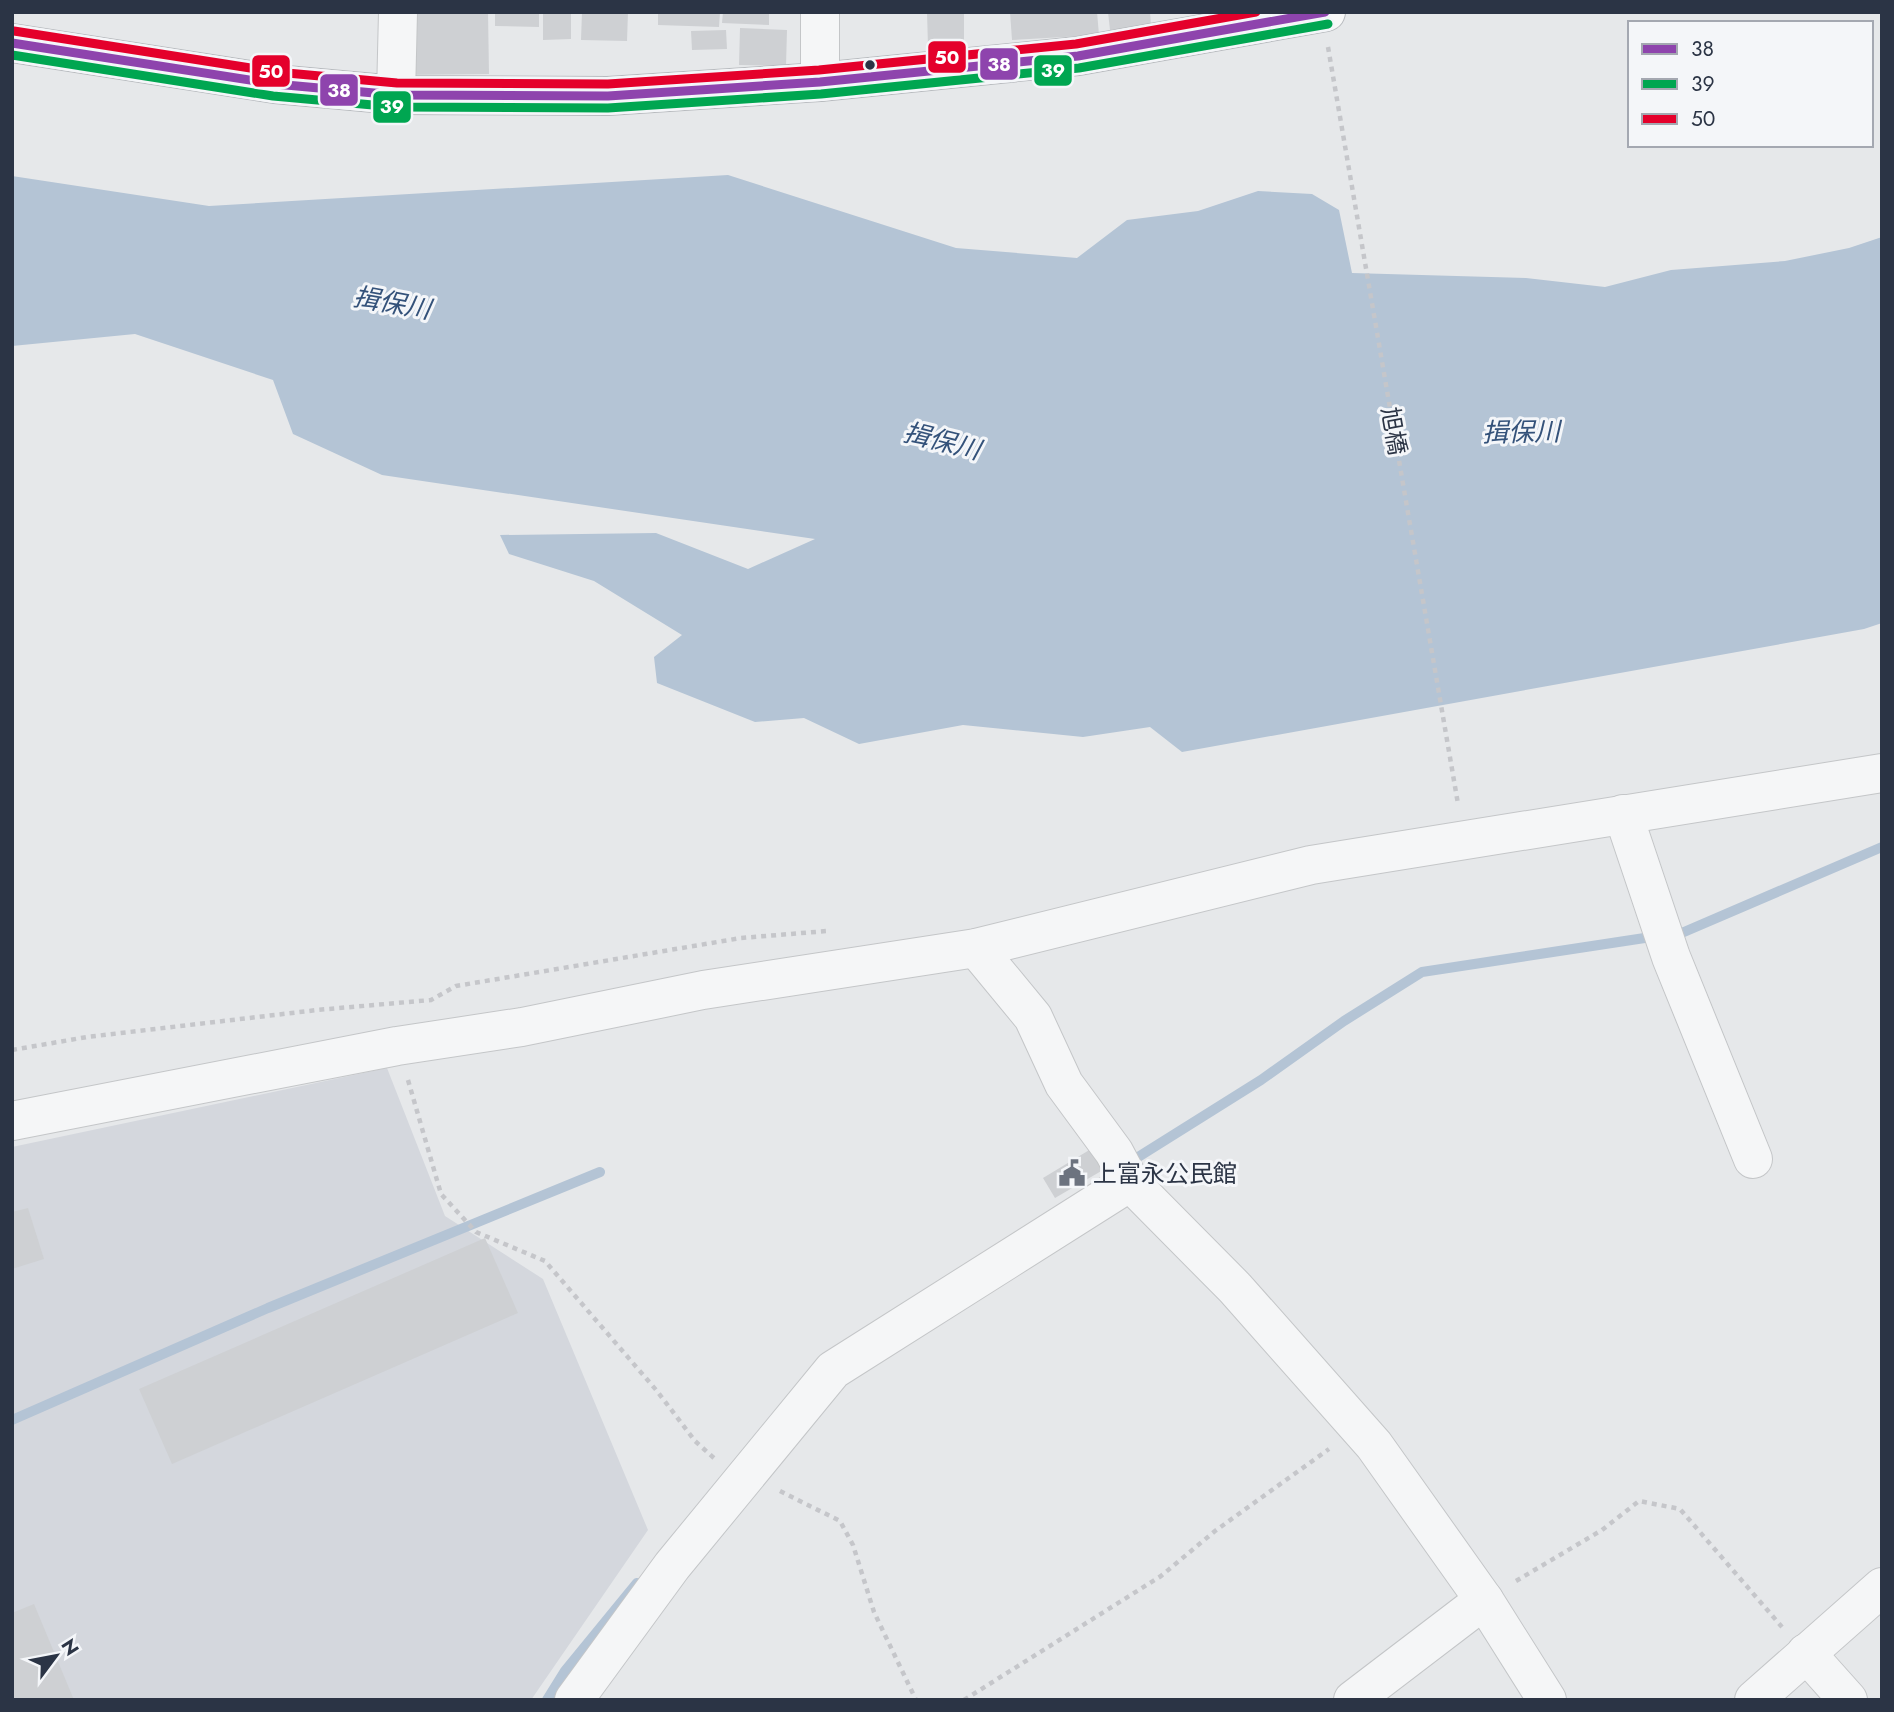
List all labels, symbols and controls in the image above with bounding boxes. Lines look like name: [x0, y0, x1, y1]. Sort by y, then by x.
legend: [1628, 21, 1873, 147]
text: 38: [1691, 34, 1714, 64]
line badge: 50: [927, 40, 967, 74]
text: 50: [935, 44, 959, 71]
line badge: 38: [979, 47, 1019, 81]
text: 38: [987, 51, 1011, 78]
line badge: 50: [251, 54, 291, 88]
line badge: 39: [1033, 54, 1073, 87]
text: 39: [1041, 57, 1065, 84]
text: 50: [259, 58, 283, 85]
unlabelled marker: [863, 58, 877, 72]
text: 39: [1691, 69, 1715, 99]
line badge: 38: [319, 73, 359, 107]
text: 38: [327, 77, 351, 104]
line badge: 39: [372, 90, 412, 124]
text: 39: [380, 93, 404, 120]
text: 50: [1691, 104, 1715, 134]
water label: 揖保川: [350, 278, 437, 329]
street label: 旭橋: [1373, 404, 1415, 458]
water label: 揖保川: [1482, 412, 1563, 452]
water label: 揖保川: [900, 413, 987, 470]
place label: 上富永公民館: [1093, 1156, 1237, 1191]
public building icon: 上富永公民館: [1057, 1158, 1087, 1188]
north arrow: [21, 1621, 91, 1691]
text: N: [55, 1634, 85, 1661]

